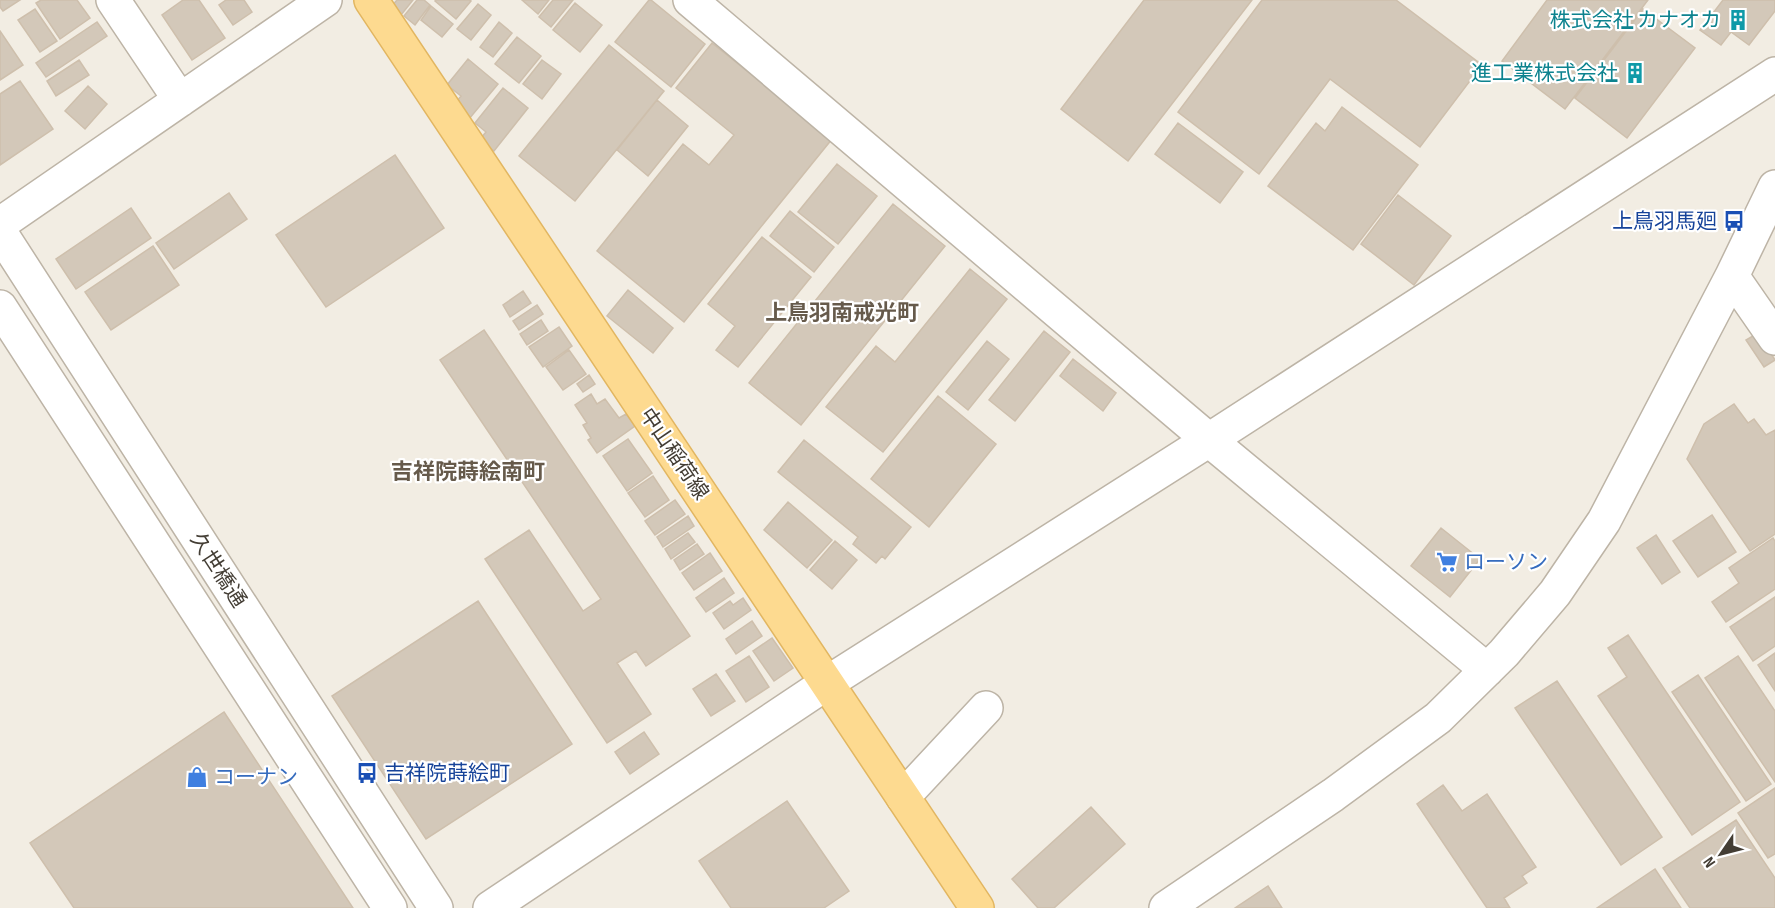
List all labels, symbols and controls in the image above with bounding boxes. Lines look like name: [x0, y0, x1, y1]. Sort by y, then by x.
place label: 株式会社 カナオカ: [1550, 8, 1721, 33]
building icon: 株式会社 カナオカ: [1726, 8, 1750, 32]
place label: 進工業株式会社: [1471, 61, 1618, 86]
building icon: 進工業株式会社: [1623, 61, 1647, 85]
place label: 上鳥羽馬廻: [1612, 209, 1717, 234]
bus stop icon: 上鳥羽馬廻: [1722, 209, 1746, 233]
district label: 上鳥羽南戒光町: [765, 300, 919, 327]
street label: 中山稲荷線: [634, 403, 714, 505]
district label: 吉祥院蒔絵南町: [391, 459, 545, 486]
street label: 久世橋通: [185, 528, 251, 612]
supermarket icon: ローソン: [1435, 550, 1459, 574]
place label: ローソン: [1464, 550, 1548, 575]
bus stop icon: 吉祥院蒔絵町: [355, 761, 379, 785]
place label: 吉祥院蒔絵町: [384, 761, 510, 786]
shop icon: コーナン: [185, 765, 209, 789]
place label: コーナン: [214, 765, 298, 790]
north arrow: [1691, 824, 1751, 884]
text: N: [1700, 853, 1720, 871]

